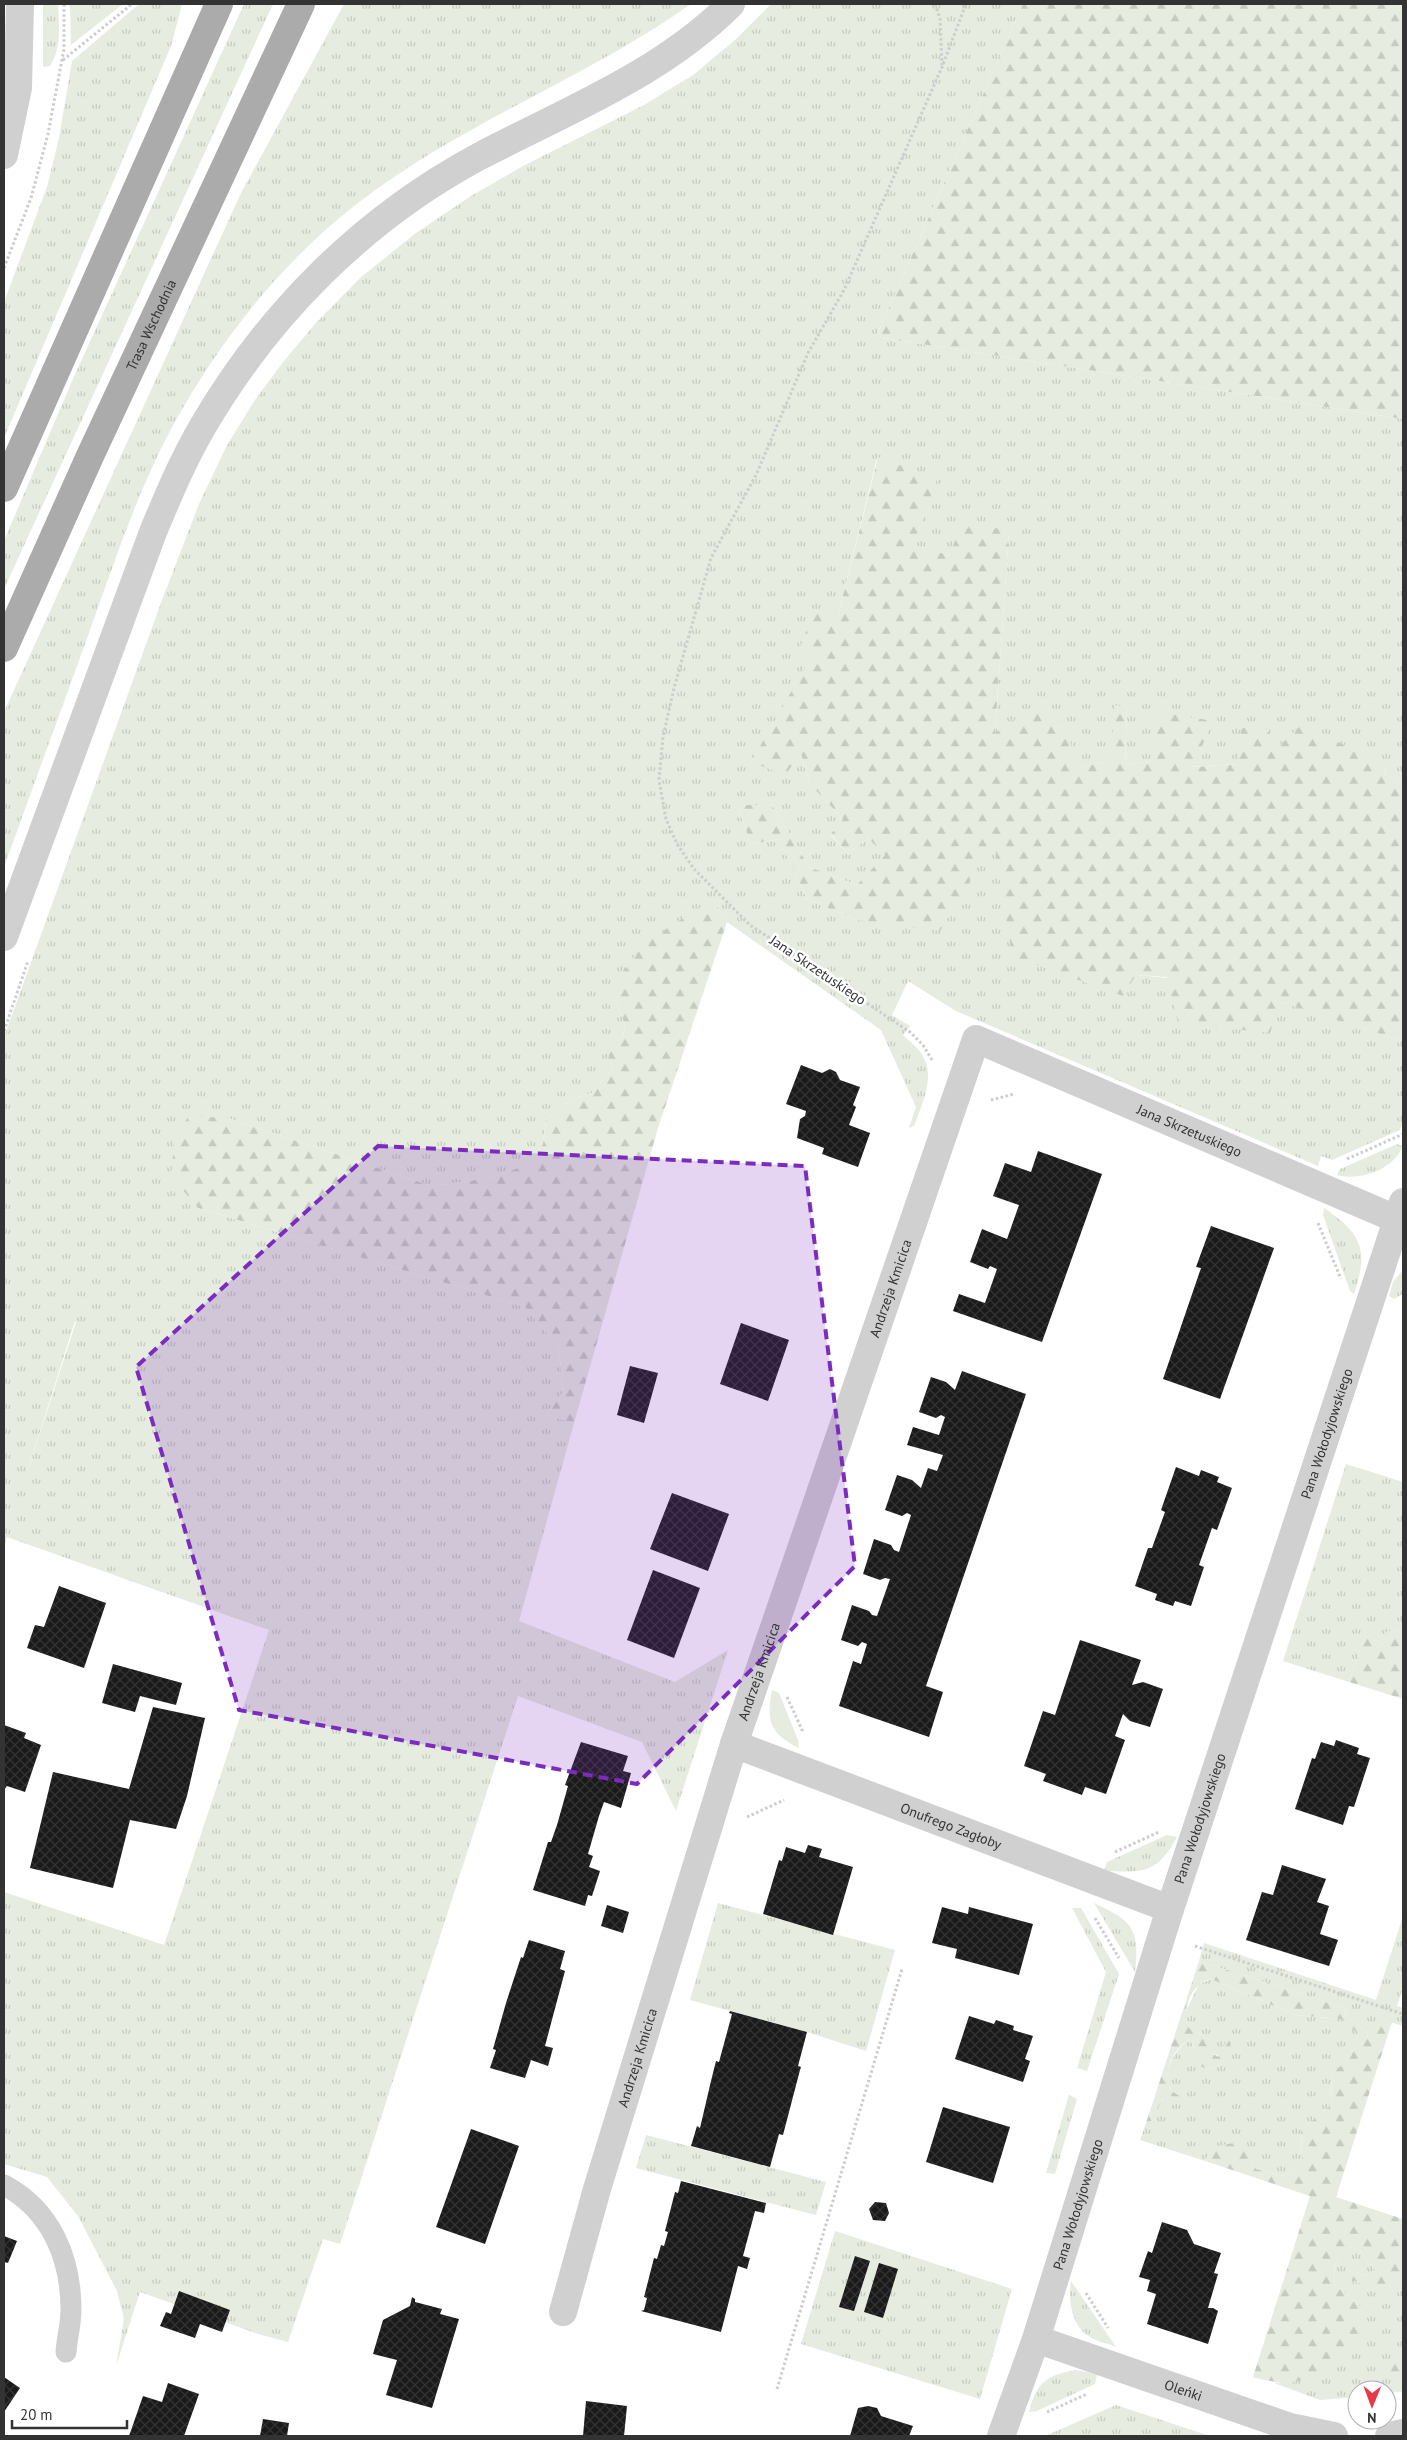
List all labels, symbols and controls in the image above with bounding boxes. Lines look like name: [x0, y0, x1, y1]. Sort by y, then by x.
street label: Trasa Wschodnia: [122, 276, 180, 374]
street label: Jana Skrzetuskiego: [766, 931, 869, 1009]
street label: Jana Skrzetuskiego: [1134, 1100, 1245, 1161]
street label: Andrzeja Kmicica: [865, 1237, 916, 1340]
street label: Pana Wołodyjowskiego: [1297, 1366, 1357, 1501]
street label: Andrzeja Kmicica: [734, 1620, 784, 1723]
street label: Pana Wołodyjowskiego: [1170, 1751, 1230, 1886]
street label: Onufrego Zagłoby: [898, 1799, 1005, 1854]
street label: Andrzeja Kmicica: [614, 2006, 661, 2109]
street label: Pana Wołodyjowskiego: [1049, 2137, 1107, 2272]
street label: Oleńki: [1162, 2375, 1205, 2405]
north arrow: [1347, 2380, 1397, 2430]
scale bar: [12, 2398, 128, 2430]
text: 20 m: [20, 2405, 53, 2424]
text: N: [1367, 2409, 1377, 2427]

